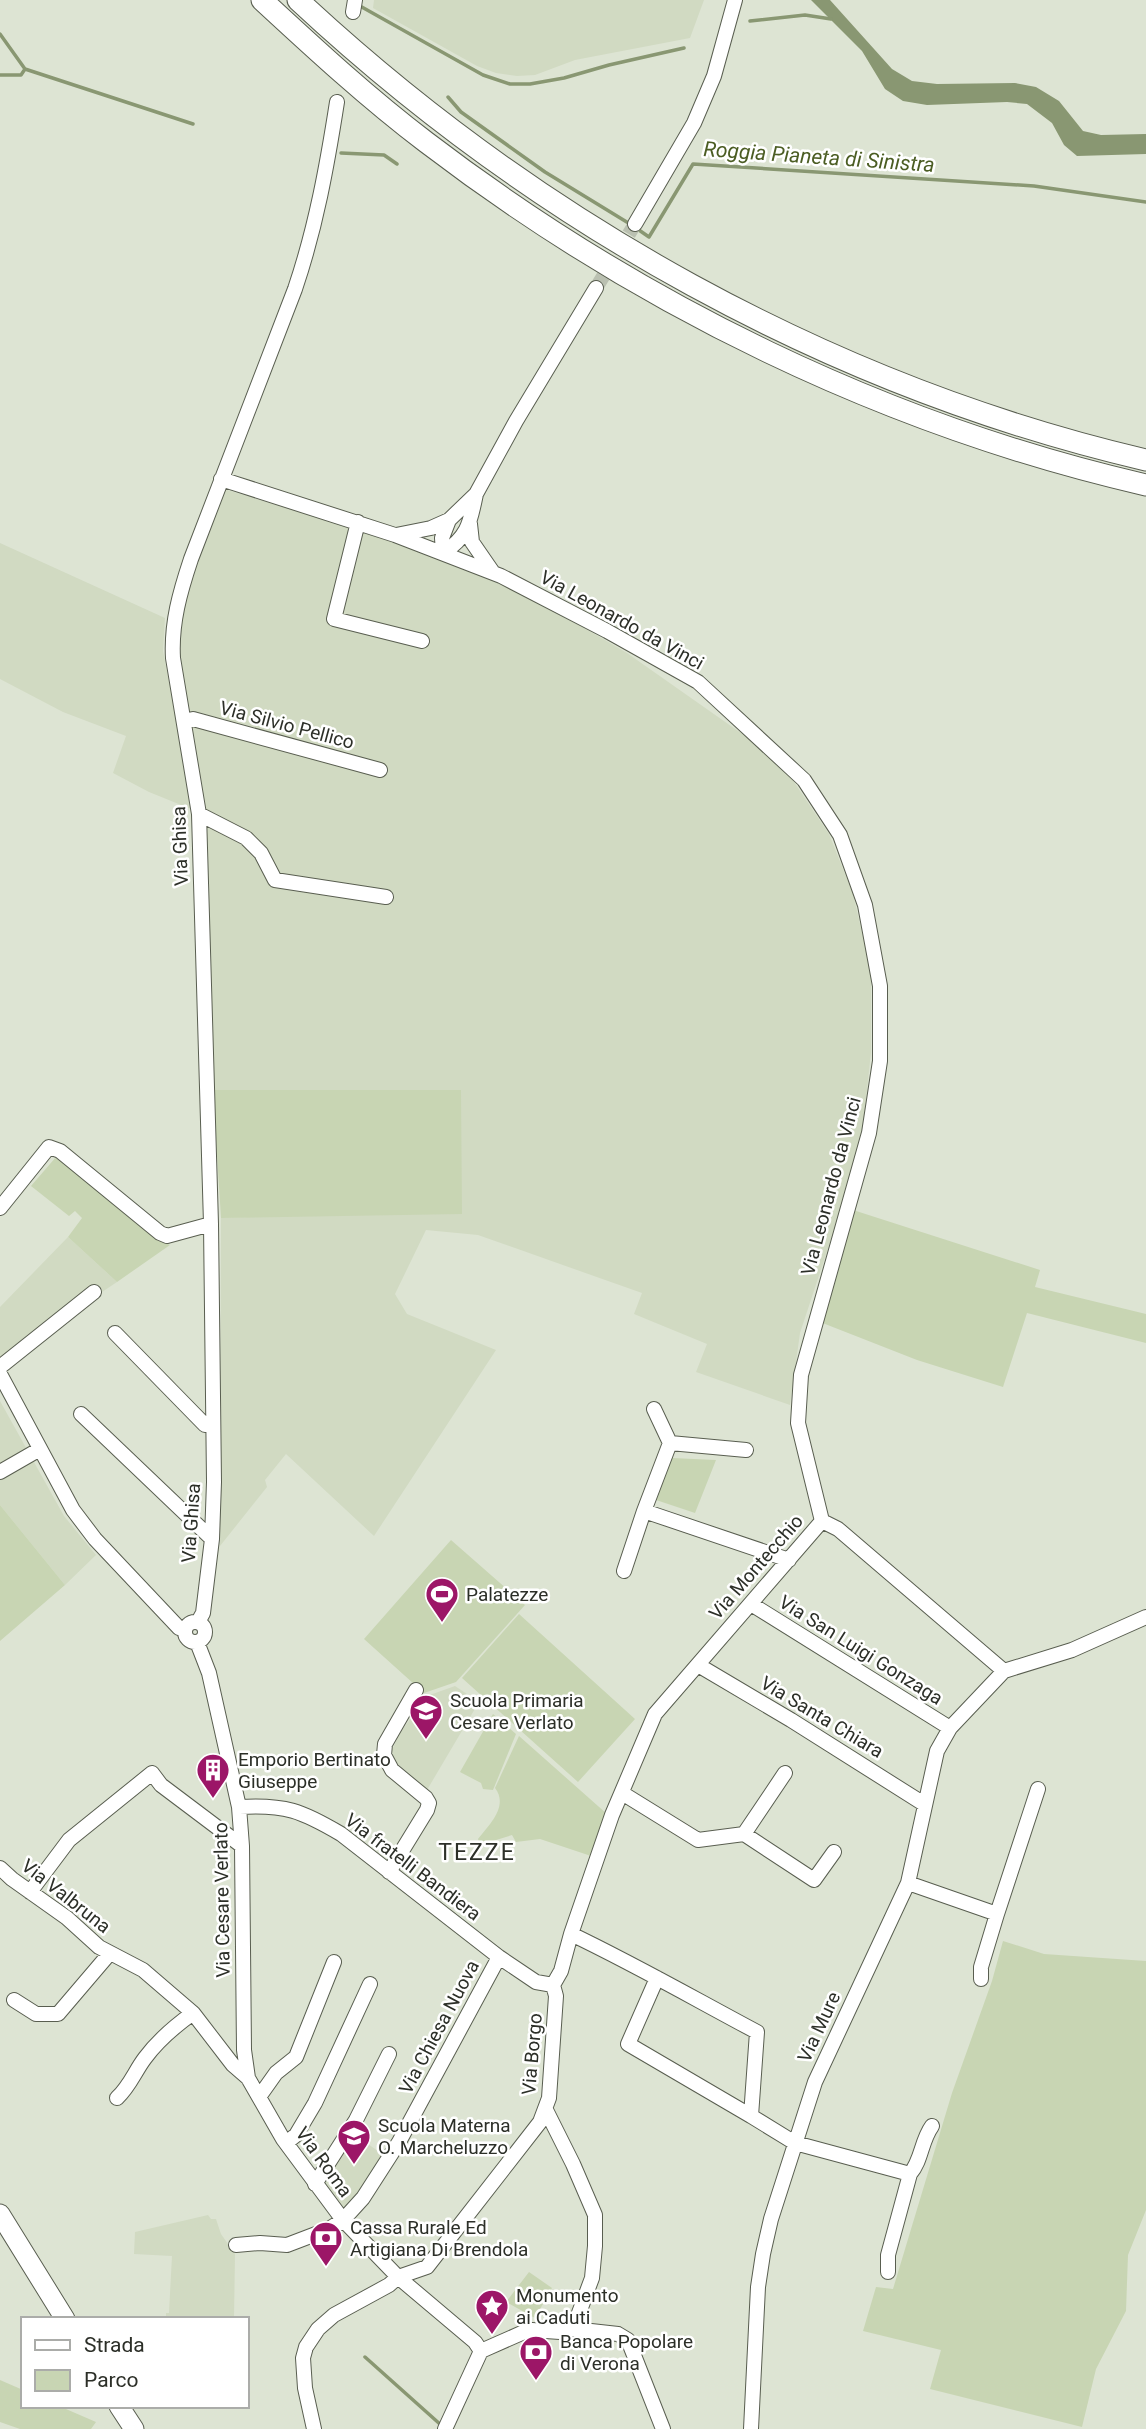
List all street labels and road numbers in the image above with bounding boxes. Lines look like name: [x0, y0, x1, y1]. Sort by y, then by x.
street label: Via Leonardo da Vinci: [536, 565, 708, 675]
street label: Via Silvio Pellico: [217, 696, 357, 754]
street label: Via Ghisa: [167, 806, 193, 886]
street label: Via Leonardo da Vinci: [796, 1094, 866, 1278]
street label: Via Ghisa: [177, 1482, 205, 1564]
street label: Via Montecchio: [704, 1510, 808, 1624]
street label: Via San Luigi Gonzaga: [775, 1590, 947, 1710]
street label: Via Santa Chiara: [756, 1671, 888, 1763]
street label: Via fratelli Bandiera: [341, 1808, 485, 1926]
street label: Via Cesare Verlato: [209, 1822, 235, 1978]
street label: Via Valbruna: [17, 1854, 115, 1938]
street label: Via Chiesa Nuova: [394, 1956, 484, 2098]
street label: Via Mure: [793, 1988, 845, 2066]
street label: Via Borgo: [517, 2012, 547, 2096]
street label: Via Roma: [291, 2122, 357, 2202]

